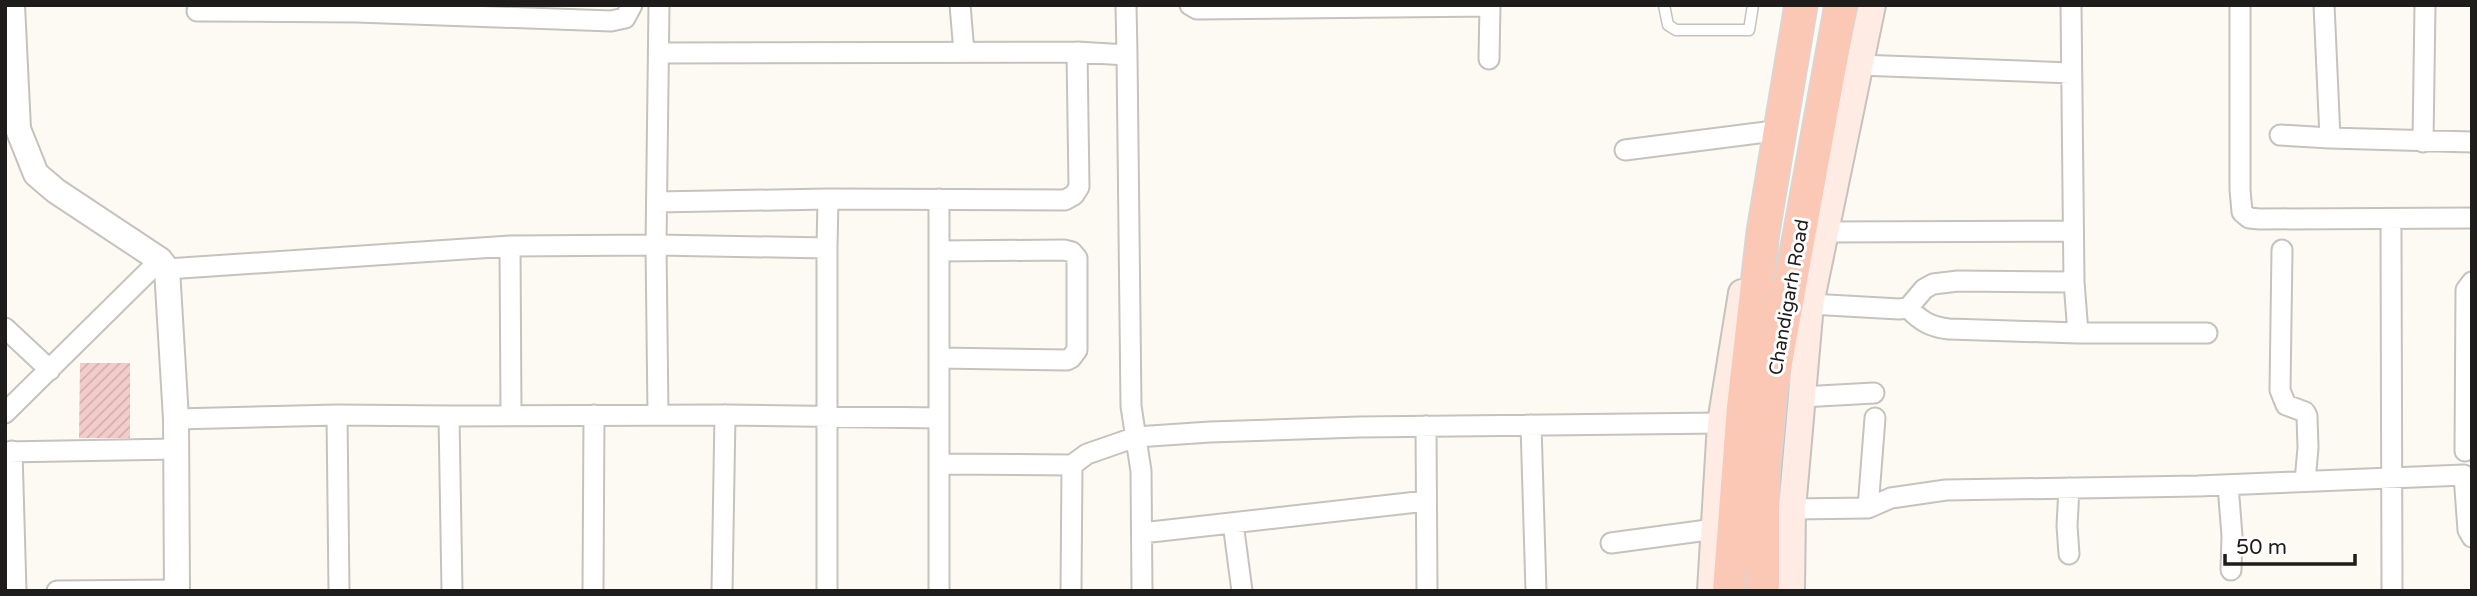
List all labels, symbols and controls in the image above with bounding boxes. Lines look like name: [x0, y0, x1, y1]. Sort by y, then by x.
street label: Chandigarh Road: [1764, 217, 1814, 377]
scale bar: [2225, 522, 2354, 566]
text: 50 m: [2236, 535, 2287, 560]

